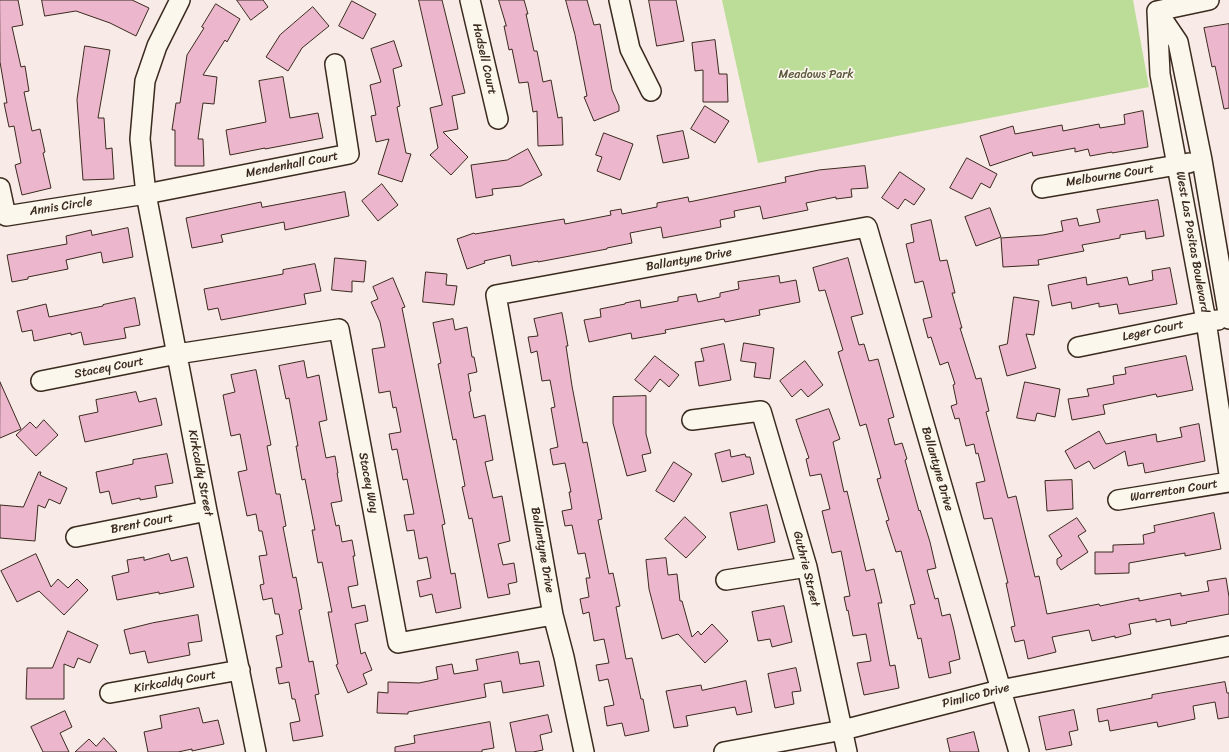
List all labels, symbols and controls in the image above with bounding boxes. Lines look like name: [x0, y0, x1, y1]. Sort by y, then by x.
street label: Hadsell Court: [469, 22, 499, 96]
park label: Meadows Park: [778, 68, 854, 82]
street label: Mendenhall Court: [245, 149, 339, 181]
street label: Melbourne Court: [1065, 162, 1155, 190]
street label: West Las Positas Boulevard: [1172, 170, 1212, 314]
street label: Annis Circle: [29, 195, 93, 219]
street label: Ballantyne Drive: [645, 245, 733, 275]
street label: Leger Court: [1121, 317, 1185, 345]
street label: Stacey Court: [73, 354, 145, 382]
street label: Ballantyne Drive: [918, 425, 956, 513]
street label: Kirkcaldy Street: [185, 429, 215, 517]
street label: Stacey Way: [355, 451, 381, 515]
street label: Warrenton Court: [1129, 477, 1219, 505]
street label: Ballantyne Drive: [527, 506, 557, 594]
street label: Brent Court: [110, 511, 174, 537]
street label: Guthrie Street: [790, 530, 822, 608]
street label: Kirkcaldy Court: [133, 668, 217, 696]
street label: Pimlico Drive: [941, 681, 1011, 711]

